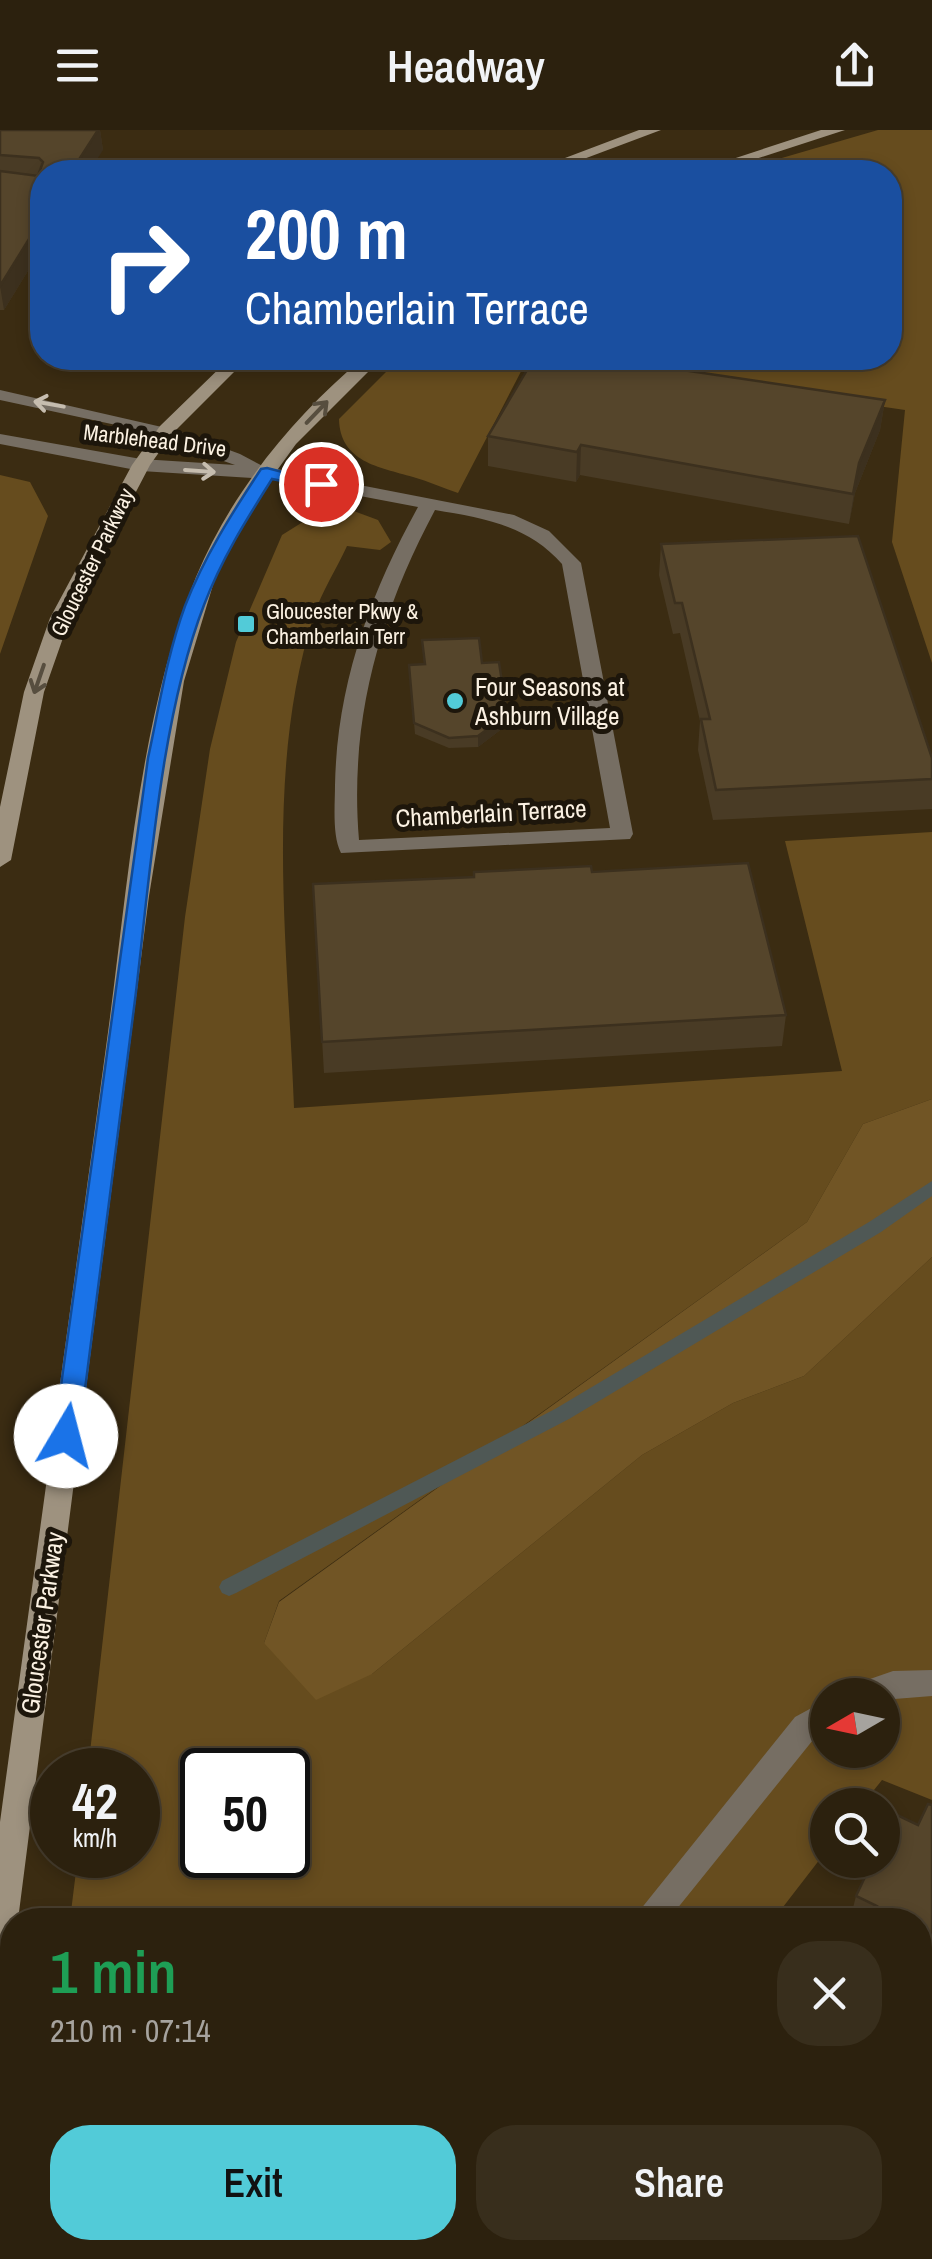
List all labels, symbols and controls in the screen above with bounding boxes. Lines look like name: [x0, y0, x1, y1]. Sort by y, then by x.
text: Headway: [387, 35, 545, 96]
icon: menu: [50, 38, 105, 93]
icon: share: [827, 38, 882, 93]
text: 200 m: [245, 187, 408, 281]
icon: right: [80, 200, 210, 330]
text: Chamberlain Terrace: [245, 277, 589, 338]
one-way arrow: [33, 394, 66, 413]
one-way arrow: [304, 400, 328, 425]
street label: Marblehead Drive: [82, 416, 228, 464]
pin: [279, 442, 364, 527]
icon: arrive: [294, 457, 349, 512]
one-way arrow: [183, 461, 215, 480]
street label: Gloucester Parkway: [43, 483, 141, 641]
place label: Gloucester Pkwy & Chamberlain Terr: [266, 596, 418, 651]
marker: Gloucester Pkwy & Chamberlain Terr: [235, 613, 257, 635]
one-way arrow: [29, 663, 47, 694]
place label: Four Seasons at Ashburn Village: [474, 670, 625, 733]
marker: Four Seasons at Ashburn Village: [444, 690, 466, 712]
street label: Chamberlain Terrace: [395, 791, 587, 835]
position arrow: [14, 1384, 118, 1488]
street label: Gloucester Parkway: [12, 1529, 72, 1716]
north arrow: [810, 1678, 900, 1768]
map controls: [810, 1678, 900, 1878]
speed limit sign: 50: [180, 1748, 310, 1878]
text: 42: [72, 1767, 118, 1835]
button: search: [810, 1788, 900, 1878]
text: km/h: [73, 1821, 117, 1855]
text: 1 min: [50, 1931, 177, 2012]
button: close: [777, 1941, 882, 2046]
text: 210 m · 07:14: [50, 2009, 210, 2052]
button: Exit: [50, 2125, 456, 2240]
button: Share: [476, 2125, 882, 2240]

